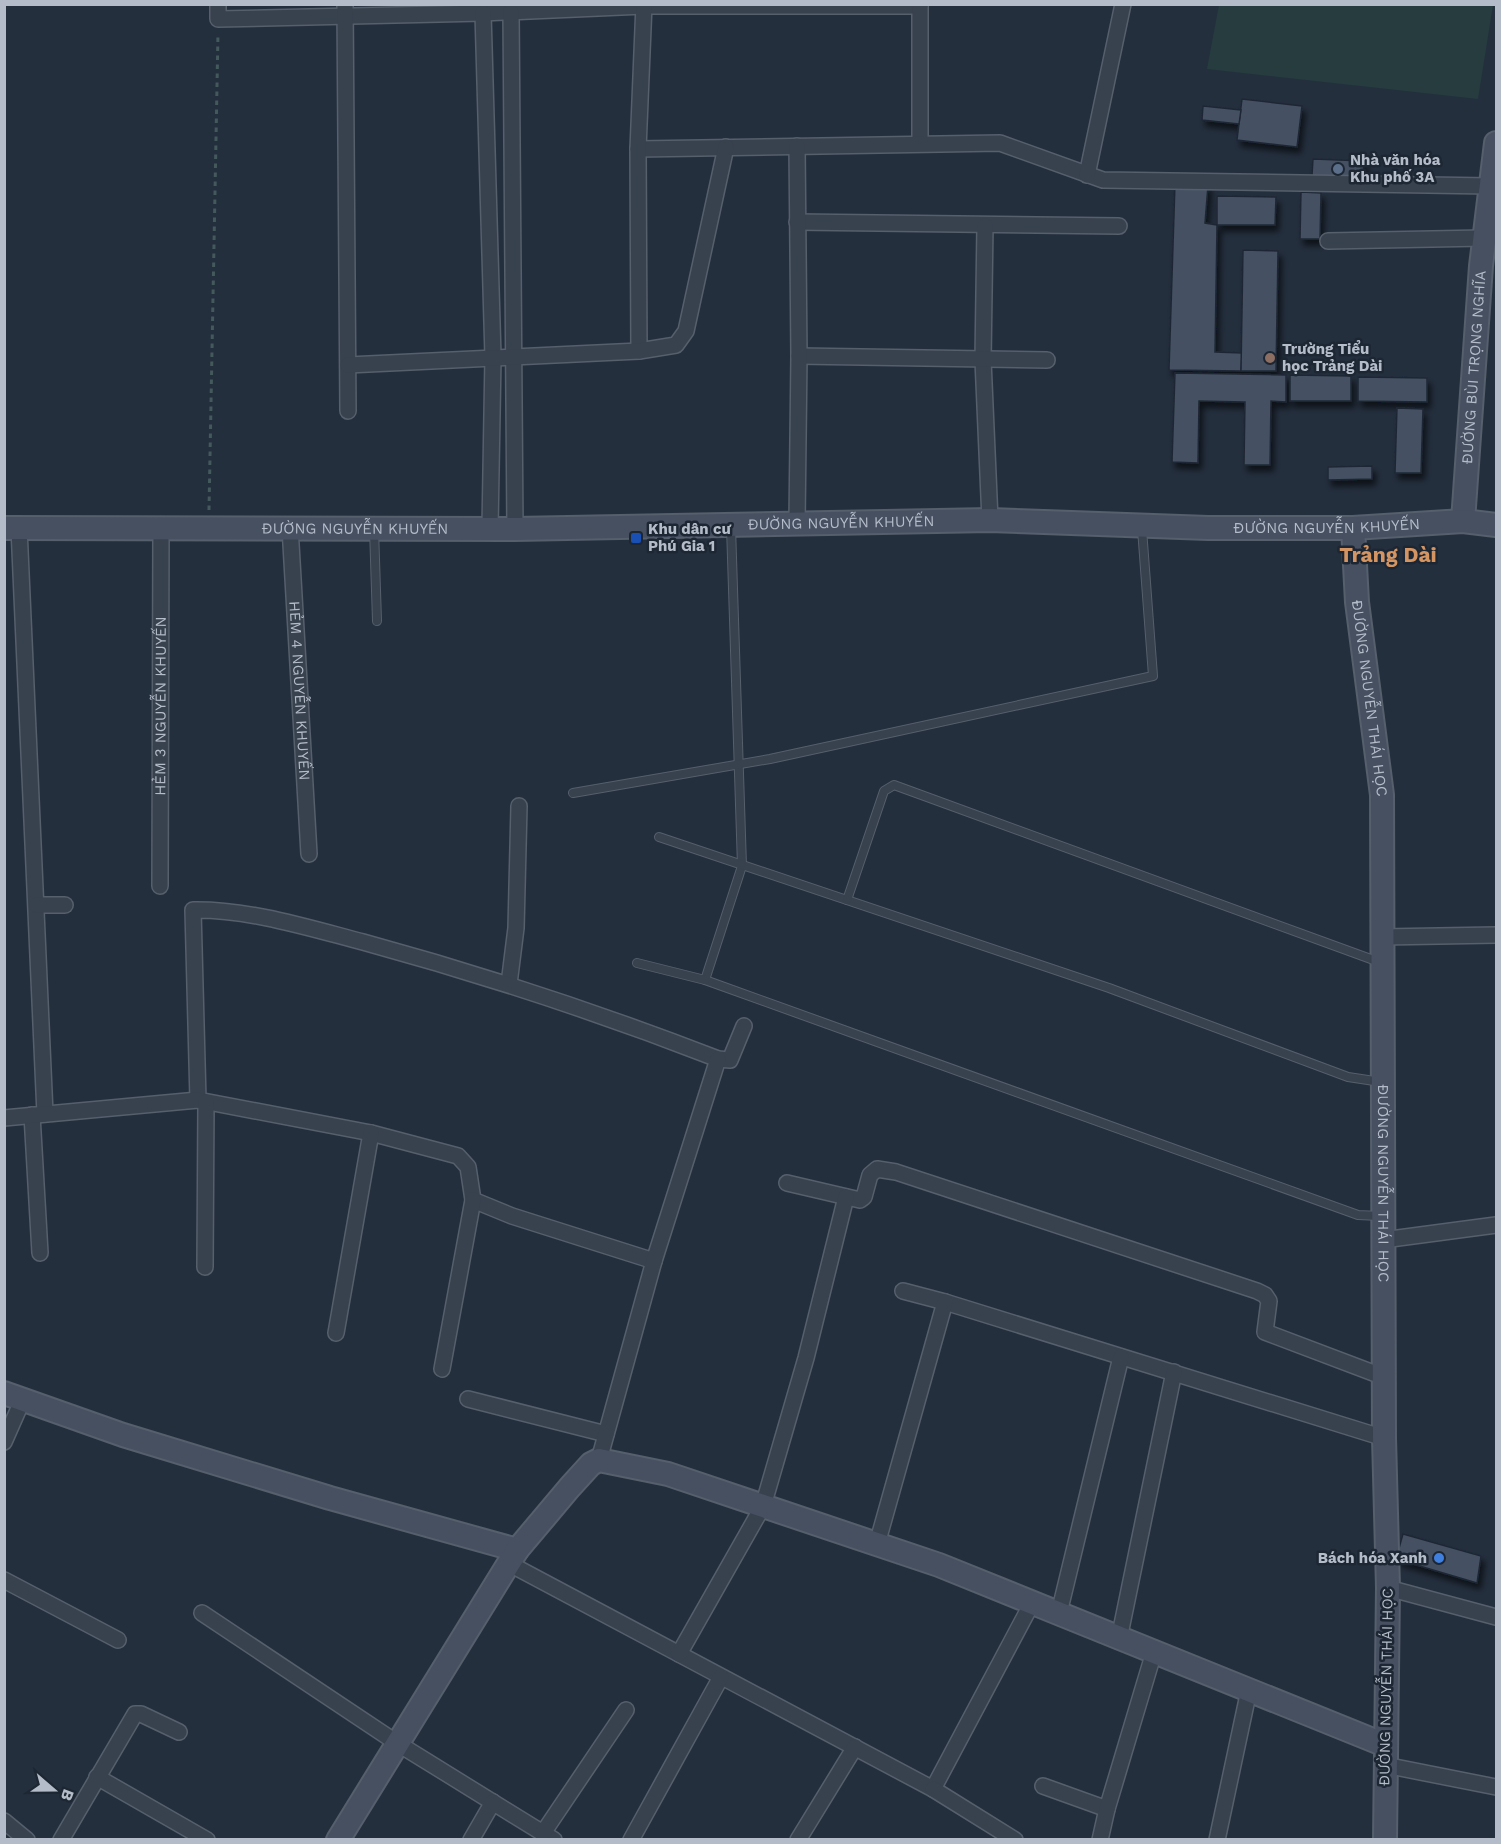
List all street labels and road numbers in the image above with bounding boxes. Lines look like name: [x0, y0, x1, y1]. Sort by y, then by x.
street label: ĐƯỜNG BÙI TRỌNG NGHĨA: [1458, 270, 1490, 465]
street label: ĐƯỜNG NGUYỄN KHUYẾN: [747, 510, 935, 534]
street label: ĐƯỜNG NGUYỄN KHUYẾN: [1233, 513, 1421, 537]
street label: ĐƯỜNG NGUYỄN KHUYẾN: [262, 517, 448, 538]
street label: ĐƯỜNG NGUYỄN THÁI HỌC: [1348, 599, 1391, 798]
street label: HẺM 4 NGUYỄN KHUYẾN: [285, 601, 315, 781]
street label: HẺM 3 NGUYỄN KHUYẾN: [149, 616, 170, 796]
street label: ĐƯỜNG NGUYỄN THÁI HỌC: [1374, 1084, 1395, 1282]
street label: ĐƯỜNG NGUYỄN THÁI HỌC: [1372, 1588, 1397, 1786]

